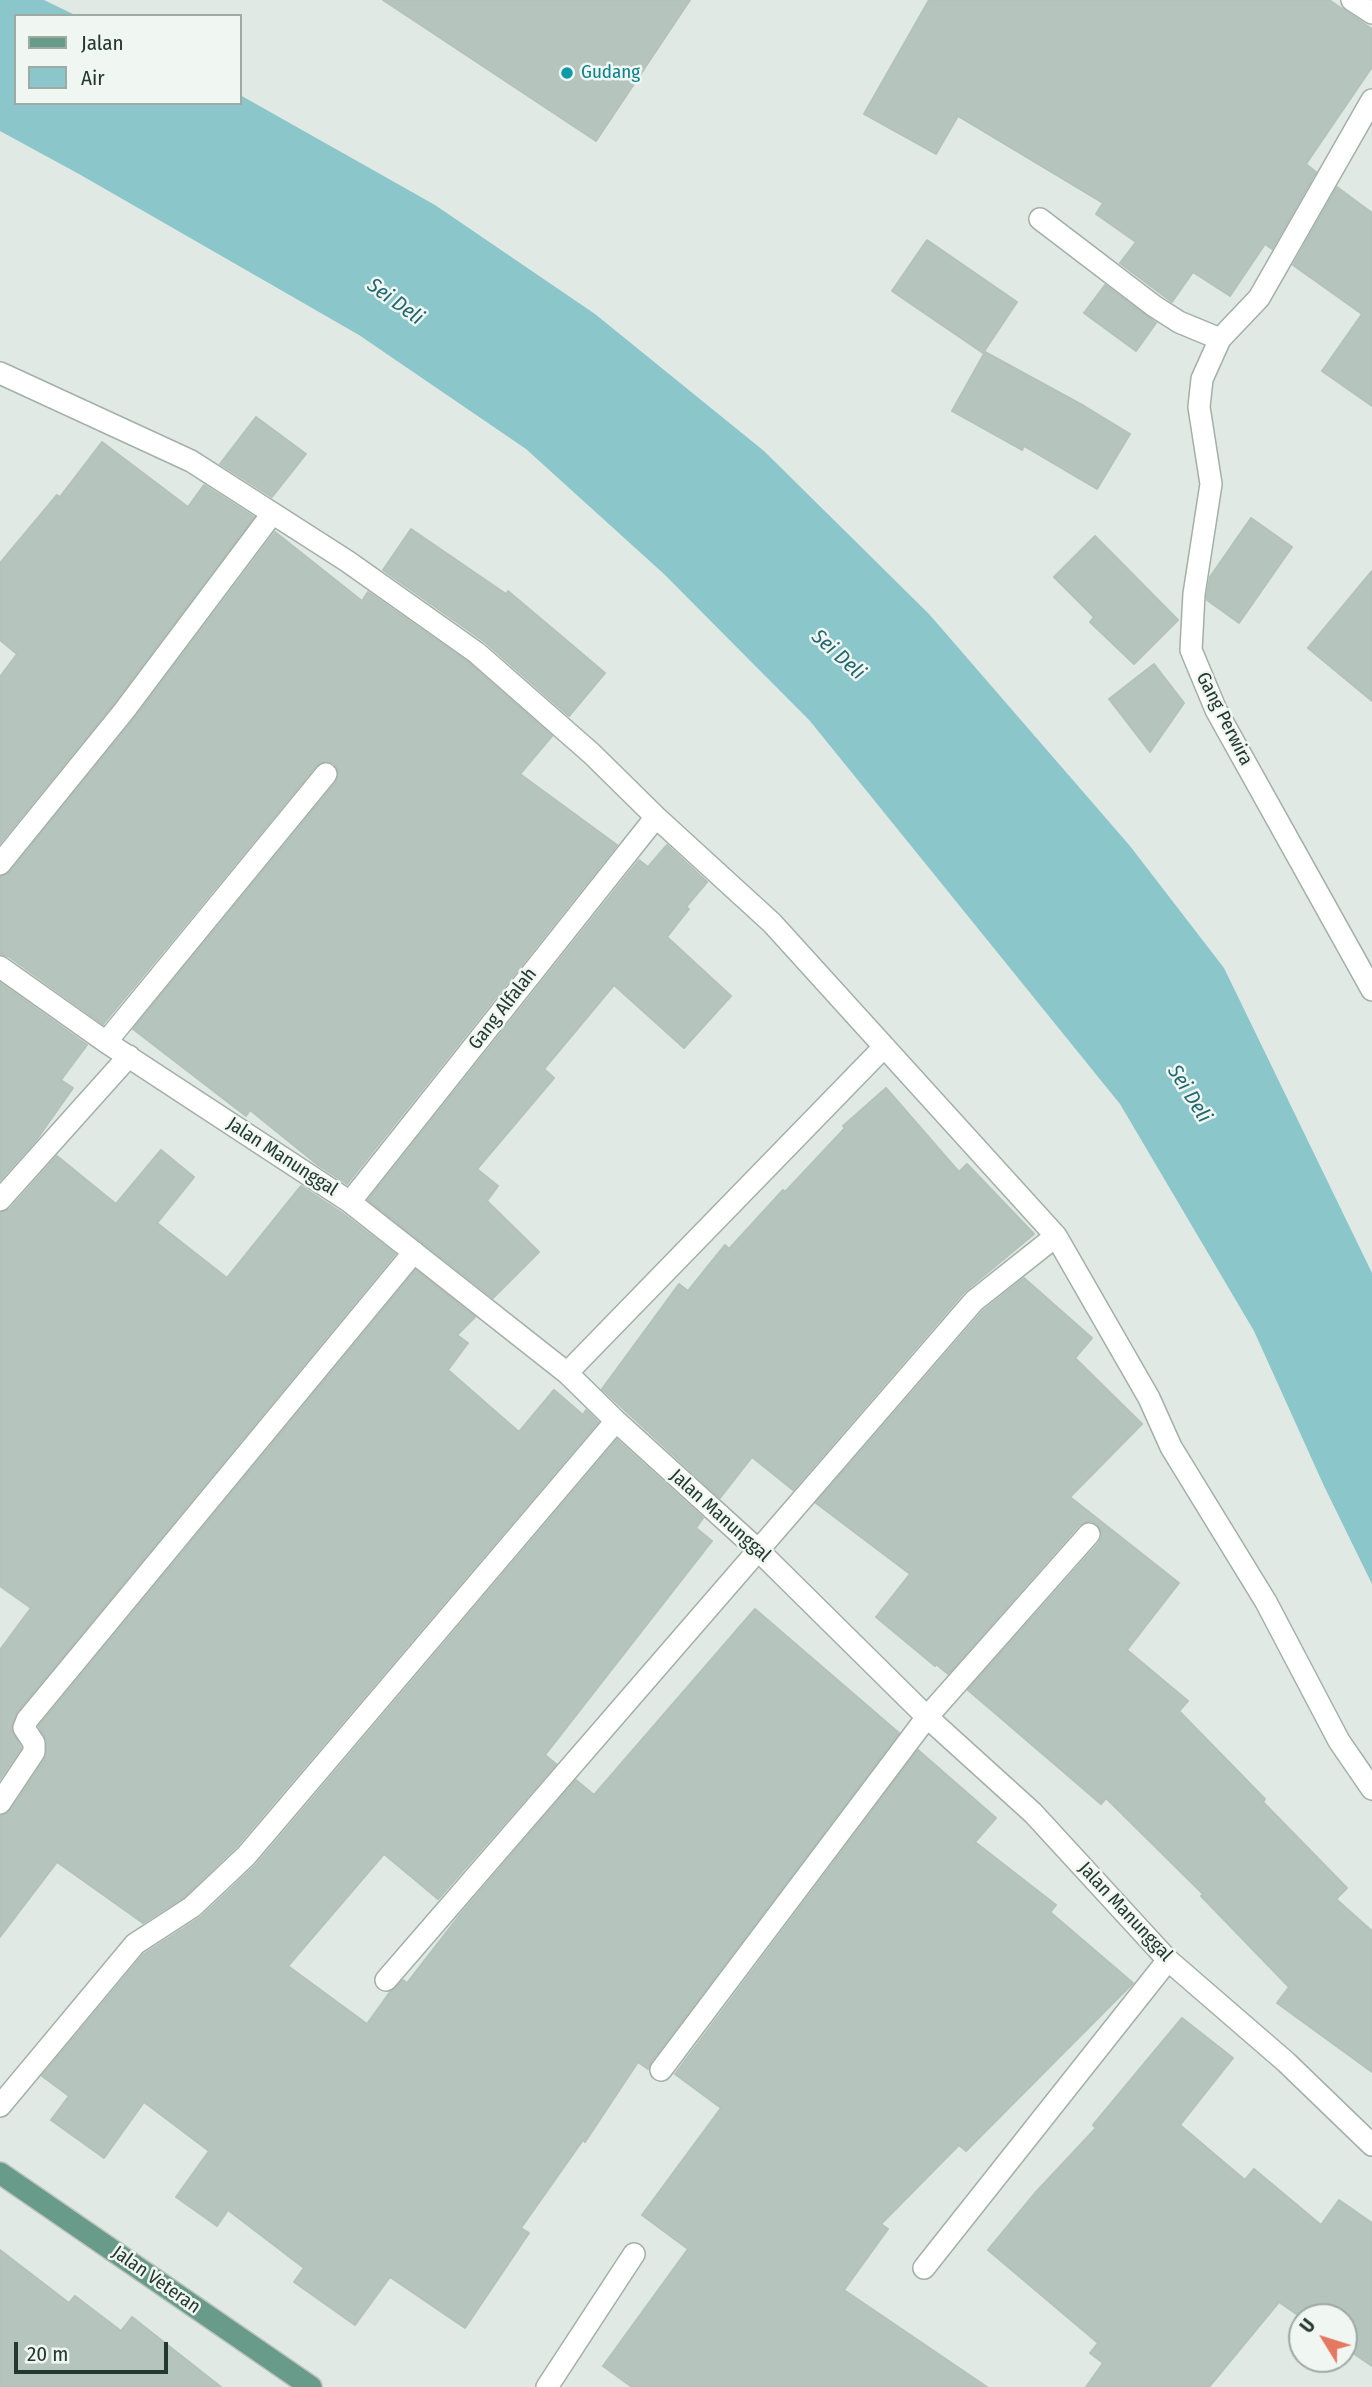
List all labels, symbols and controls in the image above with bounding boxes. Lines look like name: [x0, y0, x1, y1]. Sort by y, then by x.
legend: [14, 14, 242, 105]
text: Jalan: [81, 30, 124, 56]
place label: Gudang: [581, 62, 640, 84]
text: Air: [81, 65, 105, 91]
marker: Gudang: [559, 65, 575, 81]
water label: Sei Deli: [362, 273, 428, 331]
water label: Sei Deli: [806, 624, 870, 686]
street label: Gang Perwira: [1191, 669, 1257, 769]
street label: Gang Alfalah: [464, 964, 542, 1054]
water label: Sei Deli: [1162, 1060, 1216, 1128]
street label: Jalan Manunggal: [222, 1113, 342, 1201]
street label: Jalan Manunggal: [665, 1465, 775, 1567]
street label: Jalan Manunggal: [1073, 1858, 1177, 1966]
street label: Jalan Veteran: [108, 2241, 204, 2319]
north arrow: [1288, 2303, 1358, 2373]
text: U: [1295, 2315, 1320, 2337]
scale bar: [18, 2328, 172, 2372]
text: 20 m: [27, 2341, 68, 2367]

